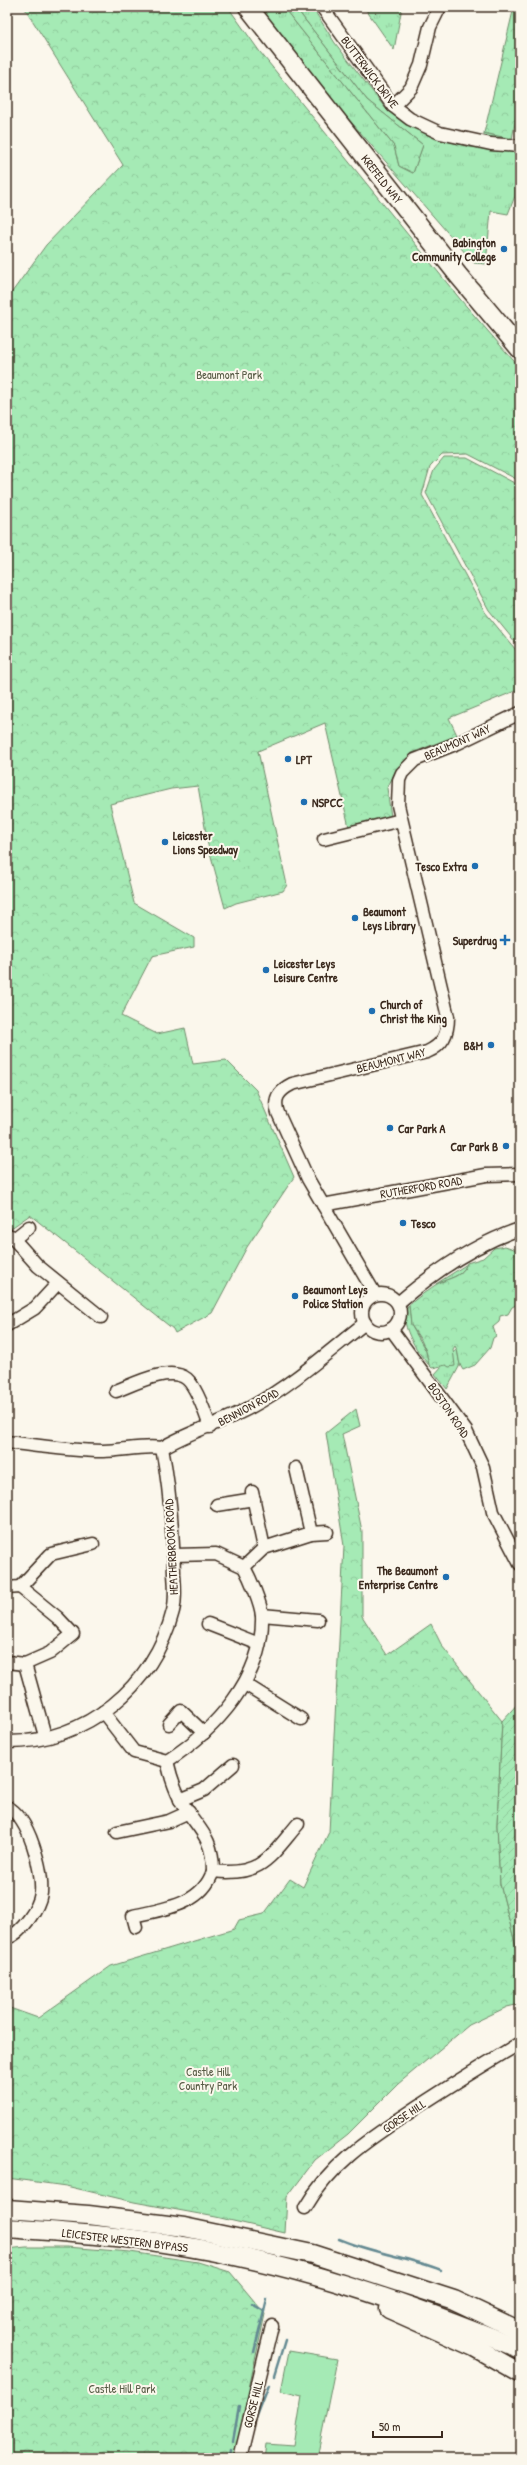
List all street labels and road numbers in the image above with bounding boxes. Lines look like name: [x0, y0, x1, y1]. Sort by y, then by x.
street label: BUTTERWICK DRIVE: [337, 32, 403, 112]
street label: KREFELD WAY: [357, 151, 407, 208]
street label: BEAUMONT WAY: [421, 720, 494, 764]
street label: BEAUMONT WAY: [355, 1043, 428, 1077]
street label: RUTHERFORD ROAD: [379, 1171, 464, 1203]
street label: BOSTON ROAD: [424, 1379, 474, 1441]
street label: BENNION ROAD: [215, 1384, 282, 1430]
street label: HEATHERBROOK ROAD: [160, 1498, 182, 1596]
street label: GORSE HILL: [379, 2095, 429, 2137]
street label: LEICESTER WESTERN BYPASS: [61, 2224, 189, 2256]
street label: GORSE HILL: [239, 2378, 267, 2430]

